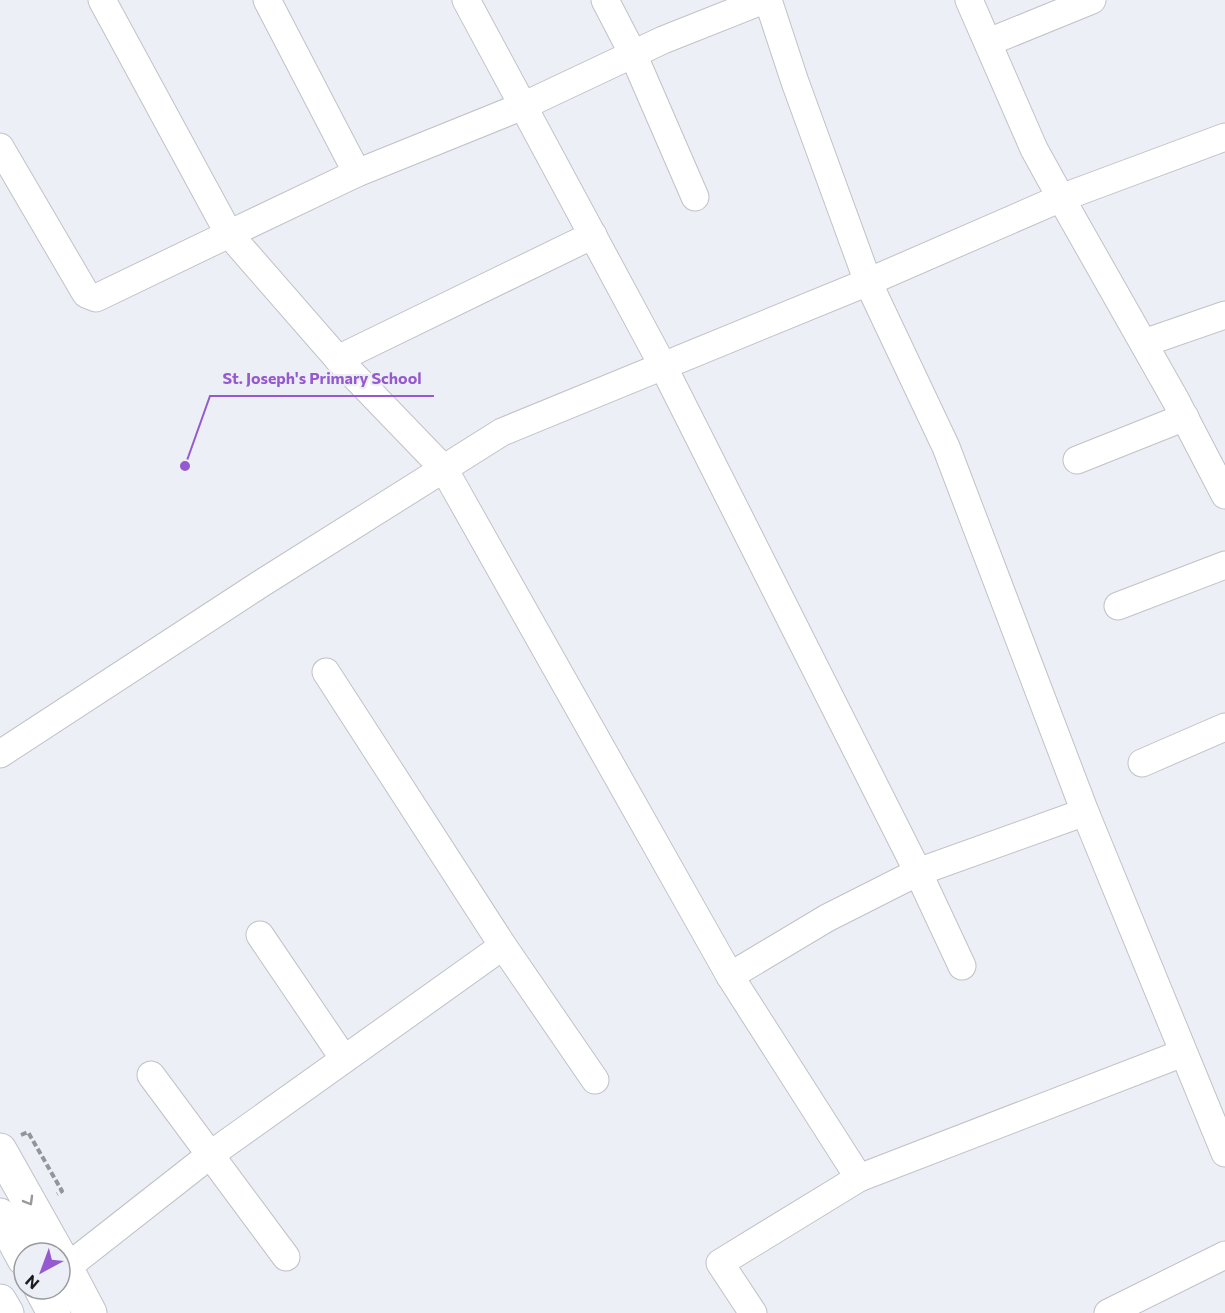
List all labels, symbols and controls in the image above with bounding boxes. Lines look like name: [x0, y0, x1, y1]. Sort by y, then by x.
callout: St. Joseph's Primary School: [210, 362, 434, 396]
text: St. Joseph's Primary School: [222, 368, 422, 387]
one-way arrow: [22, 1195, 33, 1206]
north arrow: [12, 1241, 72, 1301]
text: N: [21, 1272, 43, 1294]

